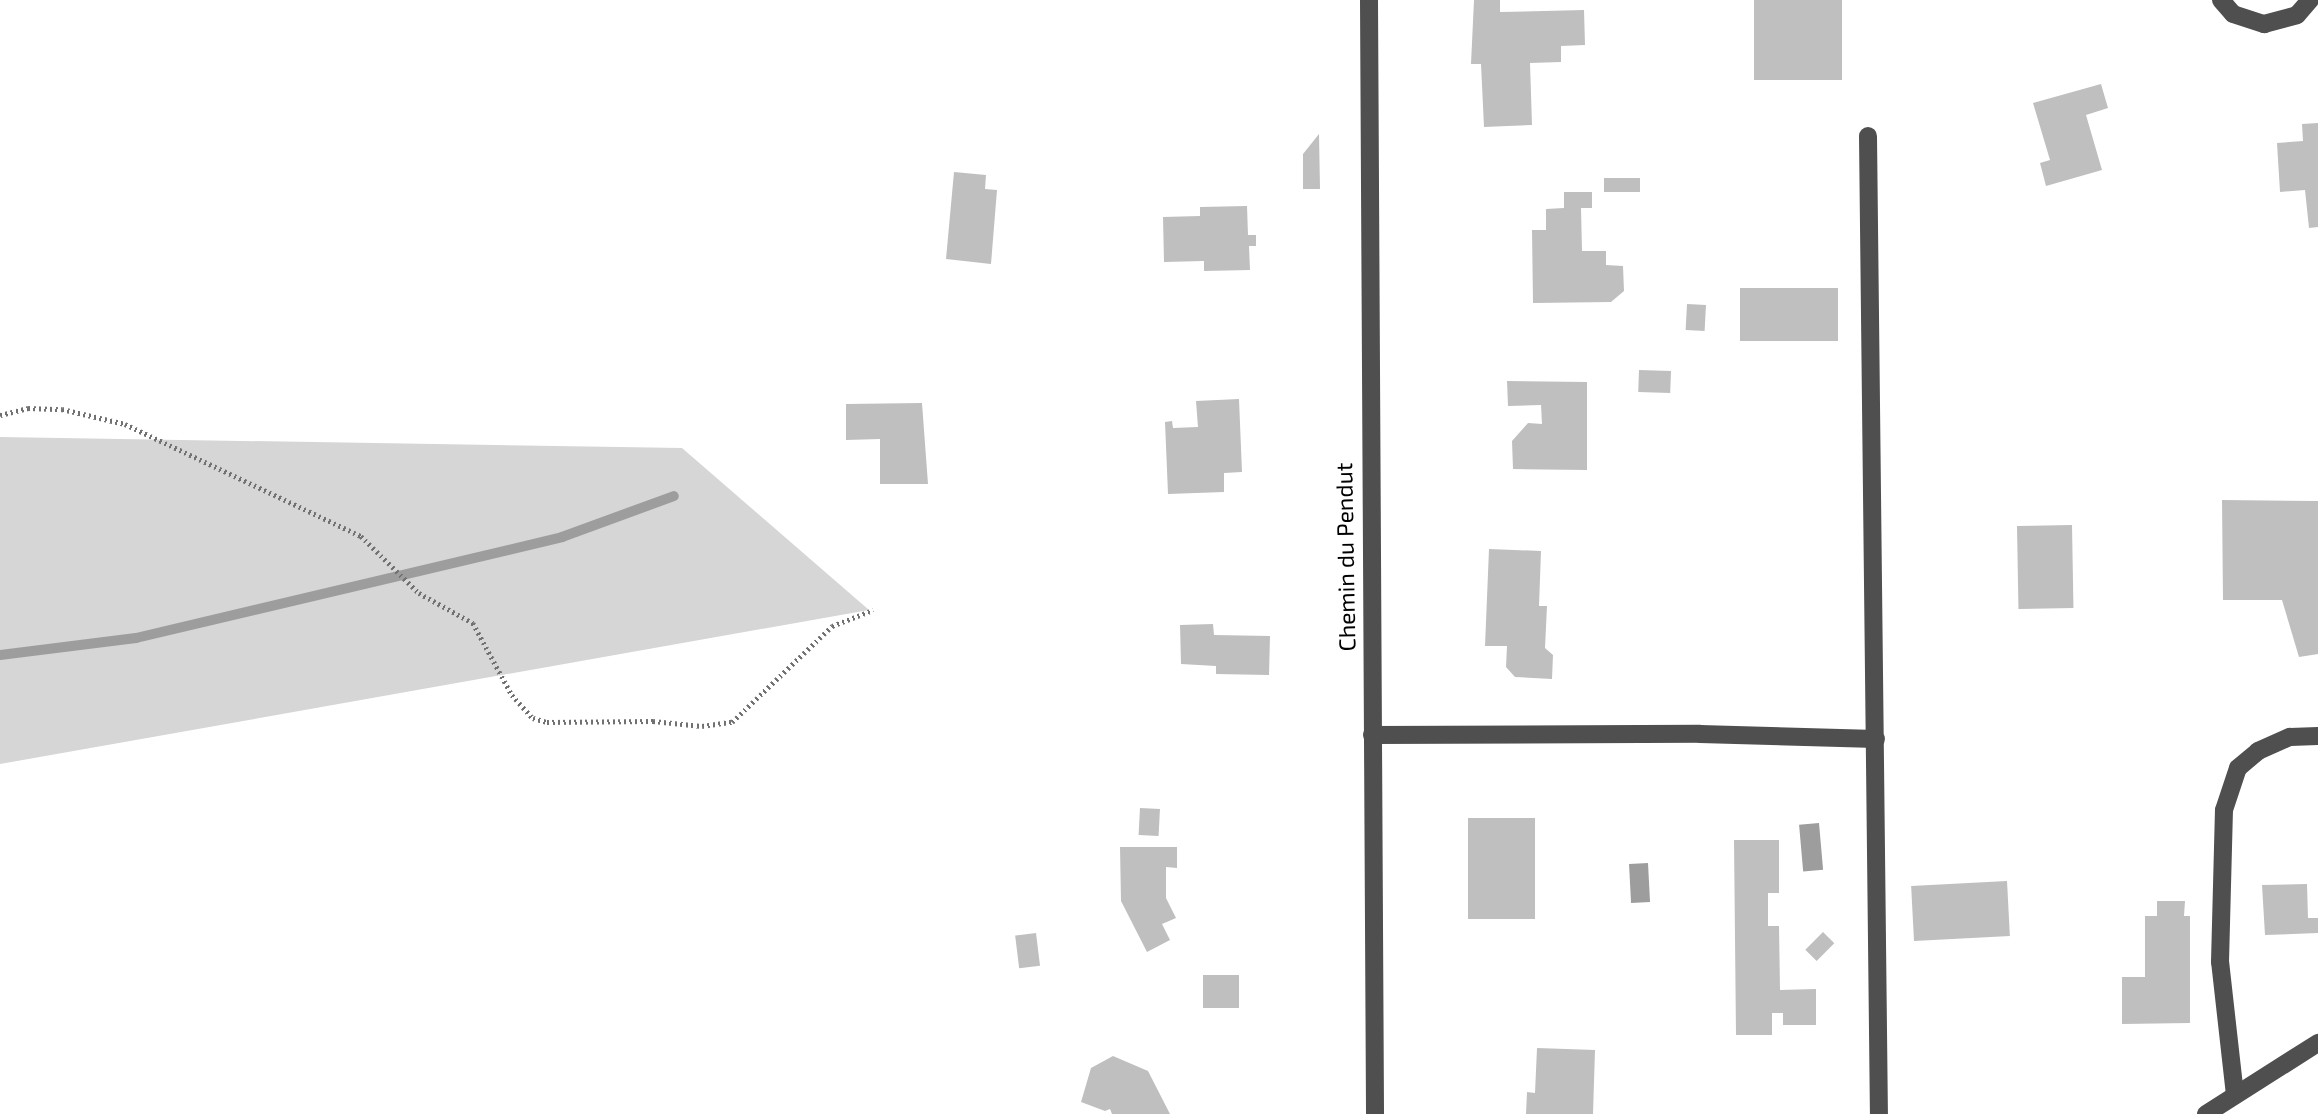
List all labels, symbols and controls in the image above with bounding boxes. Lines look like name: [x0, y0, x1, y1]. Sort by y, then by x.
street label: Chemin du Pendut: [1330, 462, 1360, 652]

